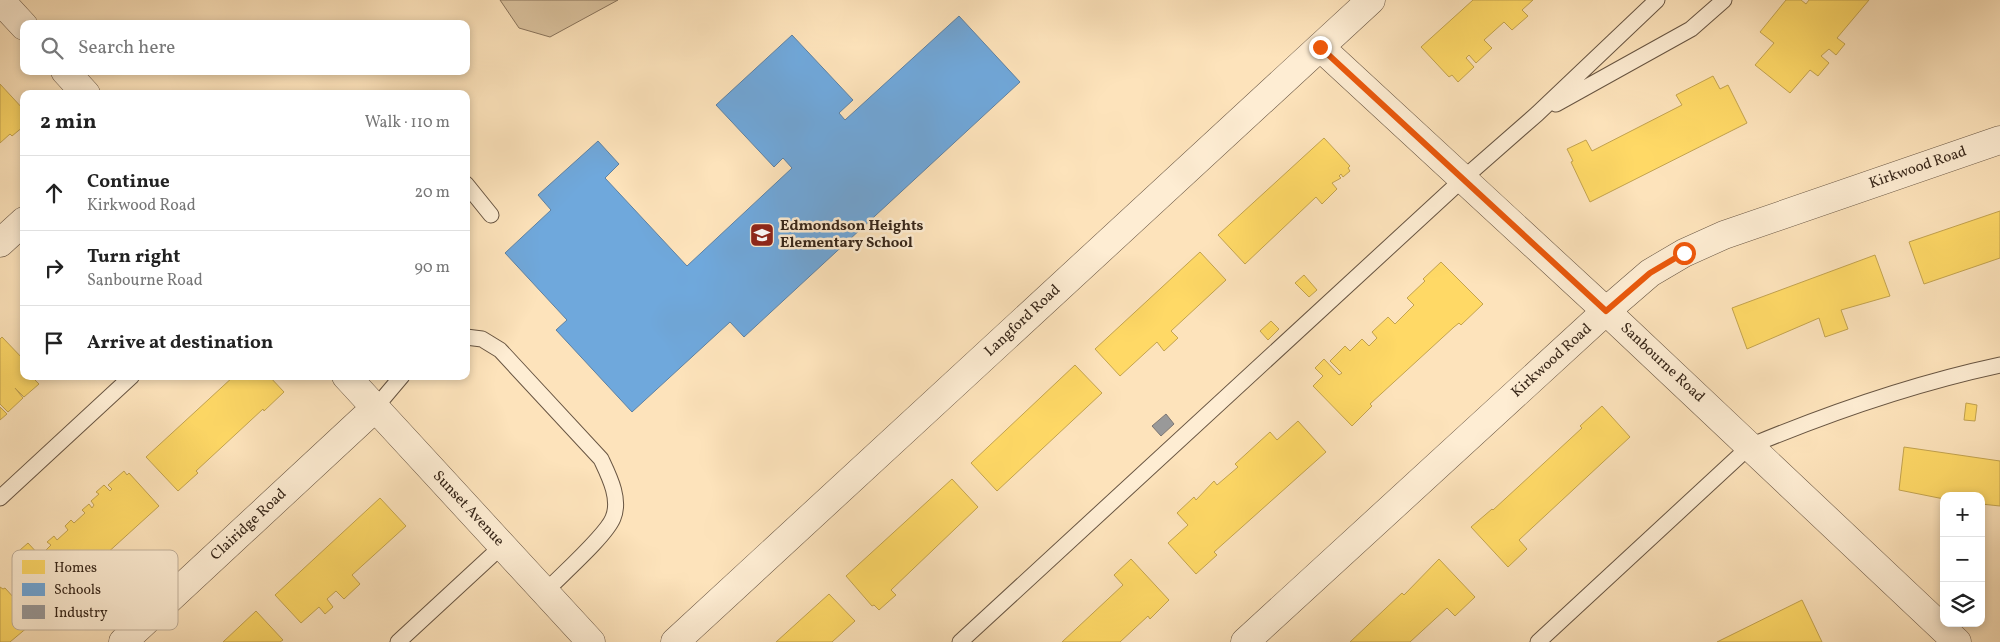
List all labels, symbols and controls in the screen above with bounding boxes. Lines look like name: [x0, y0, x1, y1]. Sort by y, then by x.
search box: [20, 20, 470, 75]
icon: search: [38, 34, 66, 62]
text: Search here: [78, 35, 175, 61]
route end: [1309, 36, 1332, 59]
text: 2 min: [40, 108, 97, 137]
text: Walk · 110 m: [365, 112, 450, 134]
street label: Kirkwood Road: [1866, 141, 1970, 195]
text: Continue: [87, 169, 170, 195]
icon: ahead: [40, 179, 68, 207]
text: 20 m: [415, 182, 450, 204]
text: Kirkwood Road: [87, 195, 196, 217]
place label: Edmondson Heights Elementary School: [780, 216, 924, 254]
school or university icon: Edmondson Heights Elementary School: [749, 222, 775, 248]
route start: [1673, 242, 1696, 265]
text: Turn right: [87, 244, 180, 270]
icon: right: [40, 254, 68, 282]
text: 90 m: [414, 257, 450, 279]
text: Sanbourne Road: [87, 270, 203, 292]
street label: Langford Road: [980, 280, 1066, 362]
street label: Sanbourne Road: [1615, 318, 1709, 408]
street label: Kirkwood Road: [1507, 319, 1597, 403]
icon: arrive: [40, 329, 68, 357]
text: Arrive at destination: [87, 330, 273, 356]
street label: Sunset Avenue: [427, 467, 509, 551]
street label: Clairidge Road: [206, 484, 292, 566]
map controls: [1940, 492, 1985, 627]
button: +: [1940, 492, 1985, 537]
button: −: [1940, 537, 1985, 582]
legend: [12, 550, 178, 630]
text: Homes: [54, 559, 97, 578]
text: Schools: [54, 581, 101, 600]
button: layers: [1940, 582, 1985, 627]
text: Industry: [54, 604, 108, 623]

